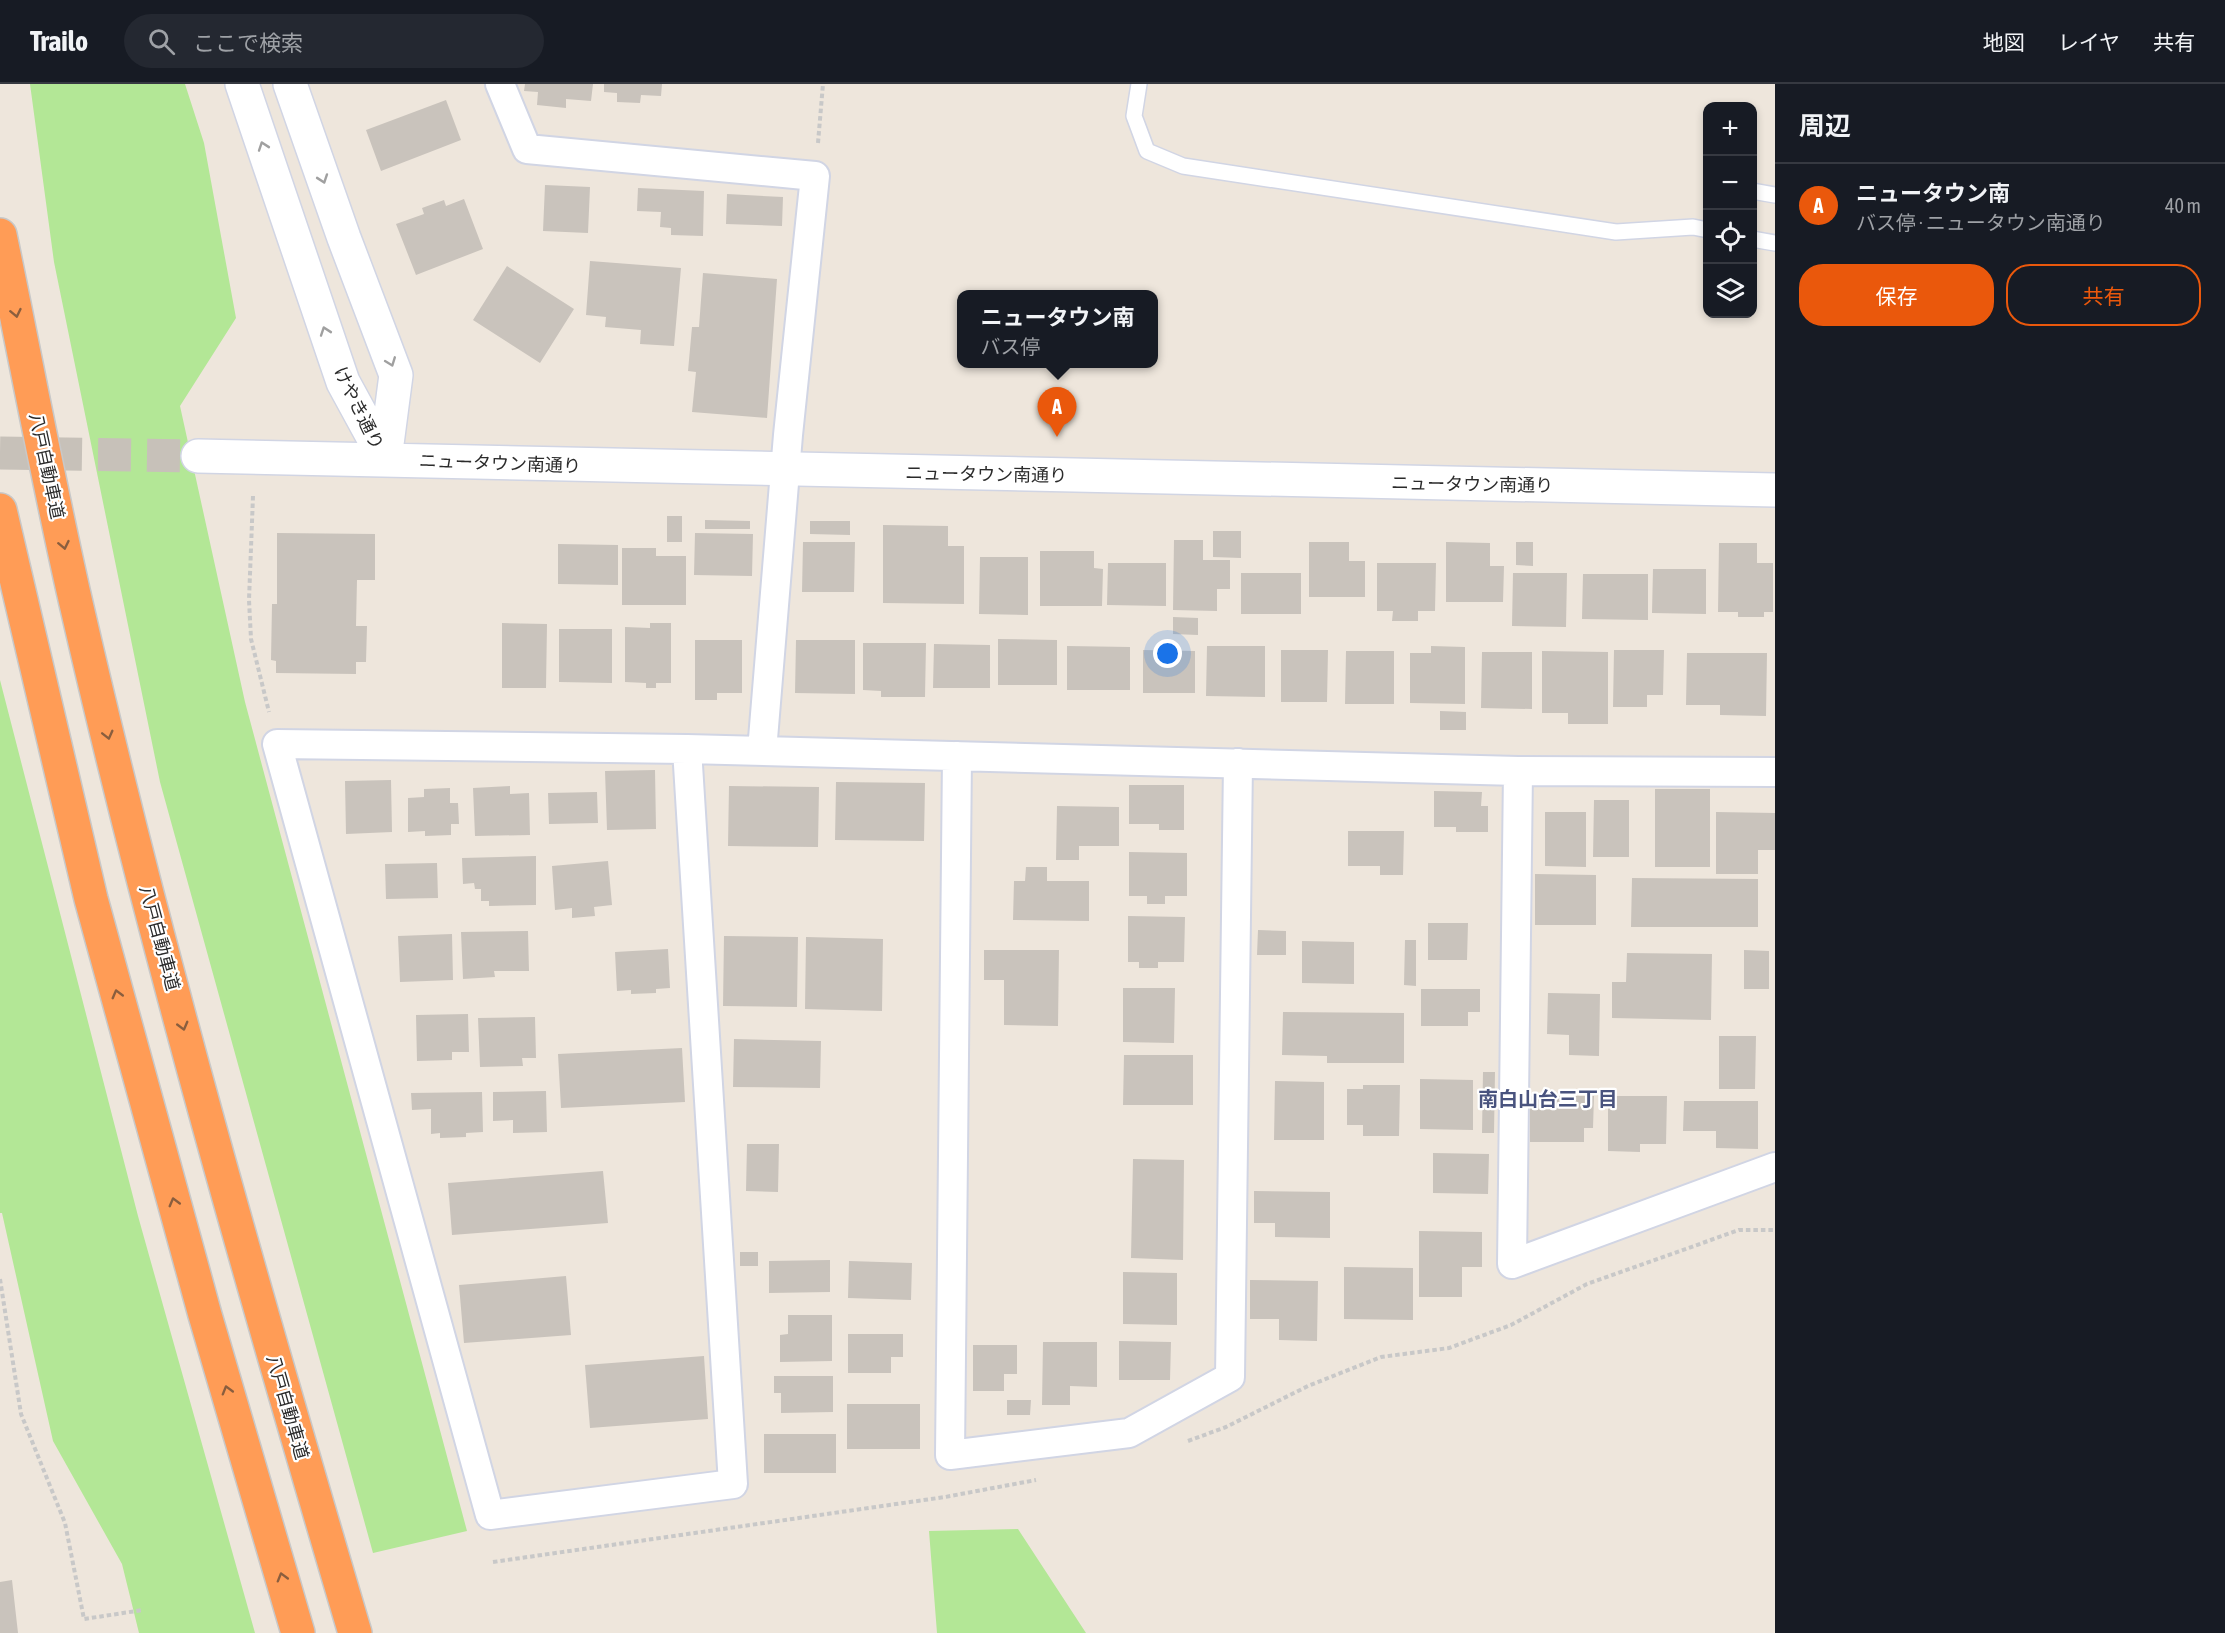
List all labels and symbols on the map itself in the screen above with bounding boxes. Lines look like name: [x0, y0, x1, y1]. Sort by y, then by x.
one-way arrow: [258, 141, 271, 152]
one-way arrow: [316, 173, 329, 184]
one-way arrow: [9, 308, 22, 318]
one-way arrow: [320, 326, 333, 337]
one-way arrow: [383, 356, 396, 367]
street label: けやき通り: [330, 363, 388, 453]
pin: A: [1038, 388, 1076, 437]
street label: 八戸自動車道: [26, 411, 68, 521]
street label: ニュータウン南通り: [419, 450, 581, 476]
street label: ニュータウン南通り: [905, 462, 1067, 486]
street label: ニュータウン南通り: [1391, 472, 1553, 496]
one-way arrow: [57, 540, 70, 550]
your location: [1153, 639, 1182, 668]
one-way arrow: [101, 730, 114, 740]
street label: 八戸自動車道: [136, 883, 184, 993]
one-way arrow: [112, 989, 124, 999]
one-way arrow: [176, 1020, 188, 1030]
district label: 南白山台三丁目: [1478, 1087, 1618, 1110]
one-way arrow: [169, 1197, 181, 1208]
street label: 八戸自動車道: [263, 1352, 313, 1462]
one-way arrow: [222, 1385, 234, 1396]
one-way arrow: [277, 1572, 289, 1583]

